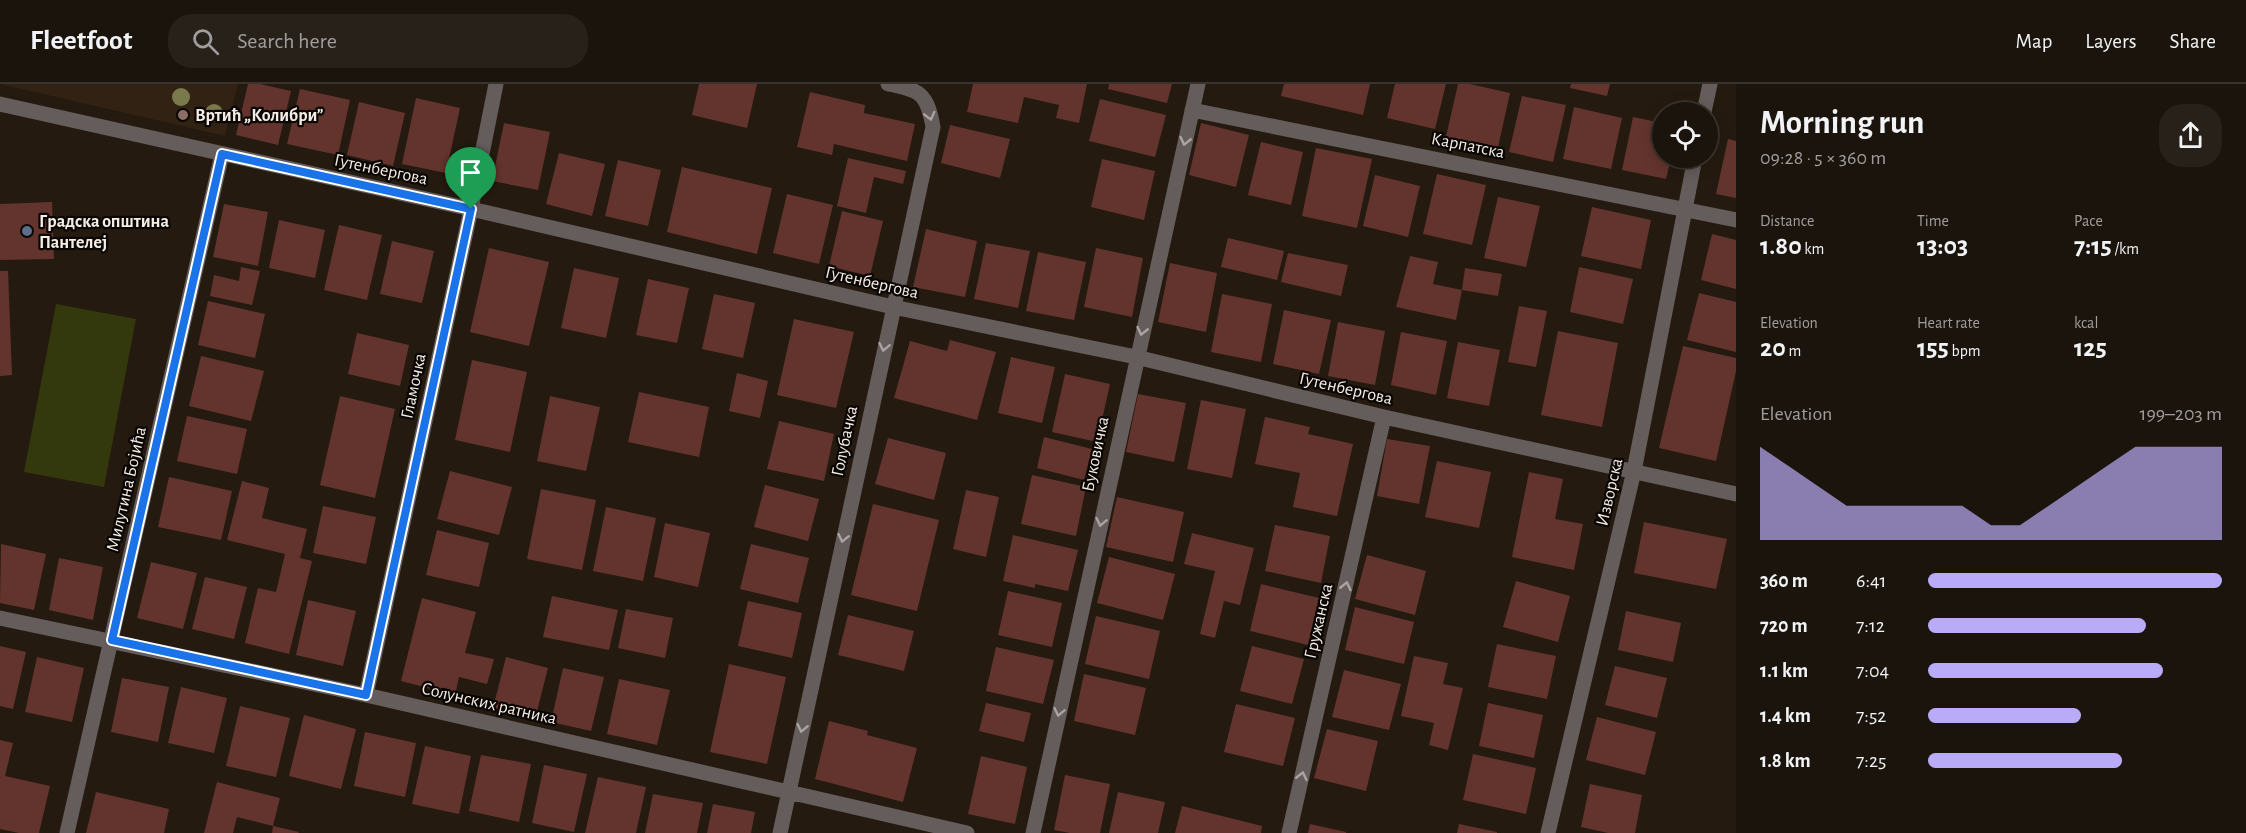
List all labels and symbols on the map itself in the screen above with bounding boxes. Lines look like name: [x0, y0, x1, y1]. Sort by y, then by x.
place label: Вртић „Колибри”: [195, 107, 324, 125]
marker: Вртић „Колибри”: [176, 108, 190, 122]
one-way arrow: [923, 110, 935, 121]
street label: Карпатска: [1430, 130, 1506, 162]
one-way arrow: [1180, 136, 1193, 146]
pin: [445, 147, 496, 209]
street label: Гутенбергова: [332, 150, 429, 189]
place label: Градска општина Пантелеј: [39, 213, 169, 252]
marker: Градска општина Пантелеј: [20, 224, 34, 238]
street label: Гутенбергова: [823, 263, 920, 302]
one-way arrow: [1136, 326, 1149, 336]
one-way arrow: [878, 342, 891, 352]
street label: Гламочка: [398, 352, 430, 421]
street label: Гутенбергова: [1297, 369, 1394, 408]
street label: Голубачка: [828, 404, 861, 478]
street label: Буковичка: [1079, 415, 1113, 493]
street label: Милутина Бојића: [104, 425, 150, 553]
street label: Изворска: [1593, 456, 1627, 528]
one-way arrow: [1095, 517, 1108, 527]
one-way arrow: [837, 532, 850, 542]
one-way arrow: [1338, 581, 1351, 591]
street label: Гружанска: [1302, 582, 1336, 661]
street label: Солунских ратника: [419, 680, 558, 728]
one-way arrow: [1054, 707, 1067, 717]
one-way arrow: [796, 723, 809, 733]
one-way arrow: [1295, 771, 1308, 781]

